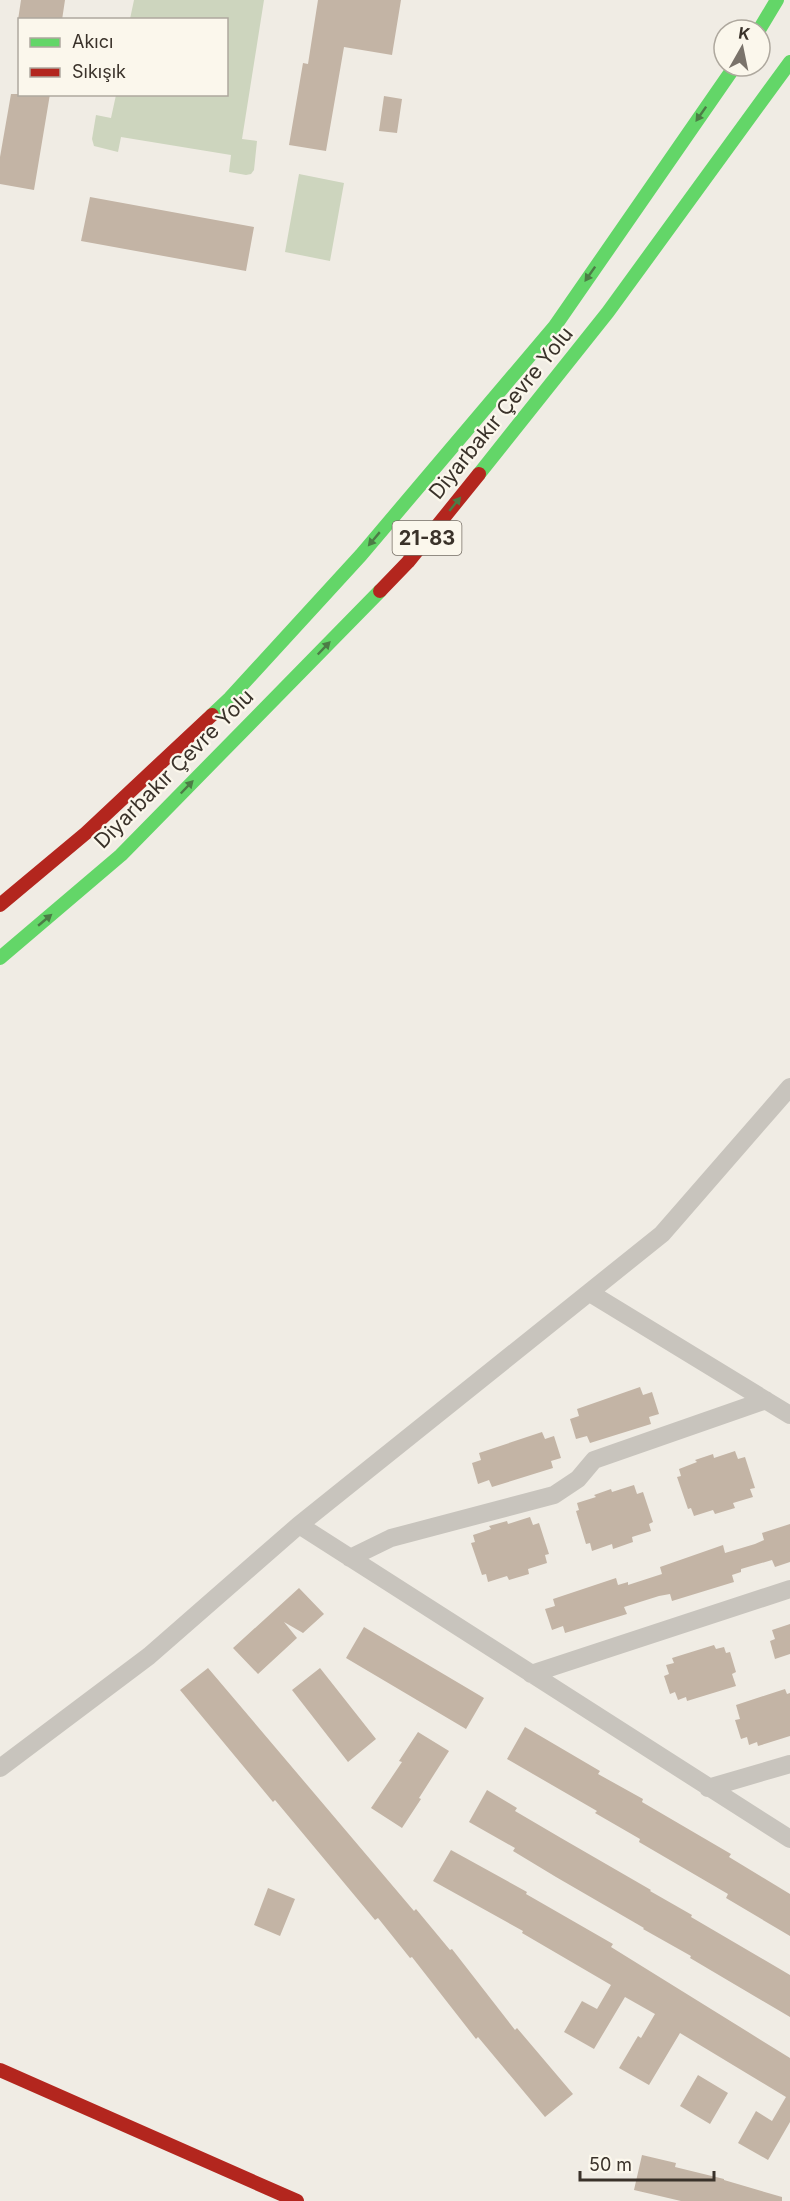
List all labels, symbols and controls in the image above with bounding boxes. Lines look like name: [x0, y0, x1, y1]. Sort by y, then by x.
legend: [18, 18, 228, 96]
north arrow: [712, 18, 772, 78]
text: K: [737, 22, 752, 44]
text: Akıcı: [72, 31, 113, 52]
text: Sıkışık: [72, 61, 126, 82]
one-way arrow: [696, 106, 707, 122]
one-way arrow: [584, 266, 596, 282]
street label: Diyarbakır Çevre Yolu: [423, 321, 578, 504]
one-way arrow: [448, 496, 461, 512]
road number: 21-83: [392, 521, 462, 555]
one-way arrow: [368, 531, 381, 546]
one-way arrow: [316, 642, 330, 656]
street label: Diyarbakır Çevre Yolu: [89, 684, 258, 853]
one-way arrow: [180, 781, 194, 795]
one-way arrow: [37, 914, 52, 927]
scale bar: [580, 2144, 714, 2182]
text: 50 m: [589, 2154, 632, 2175]

